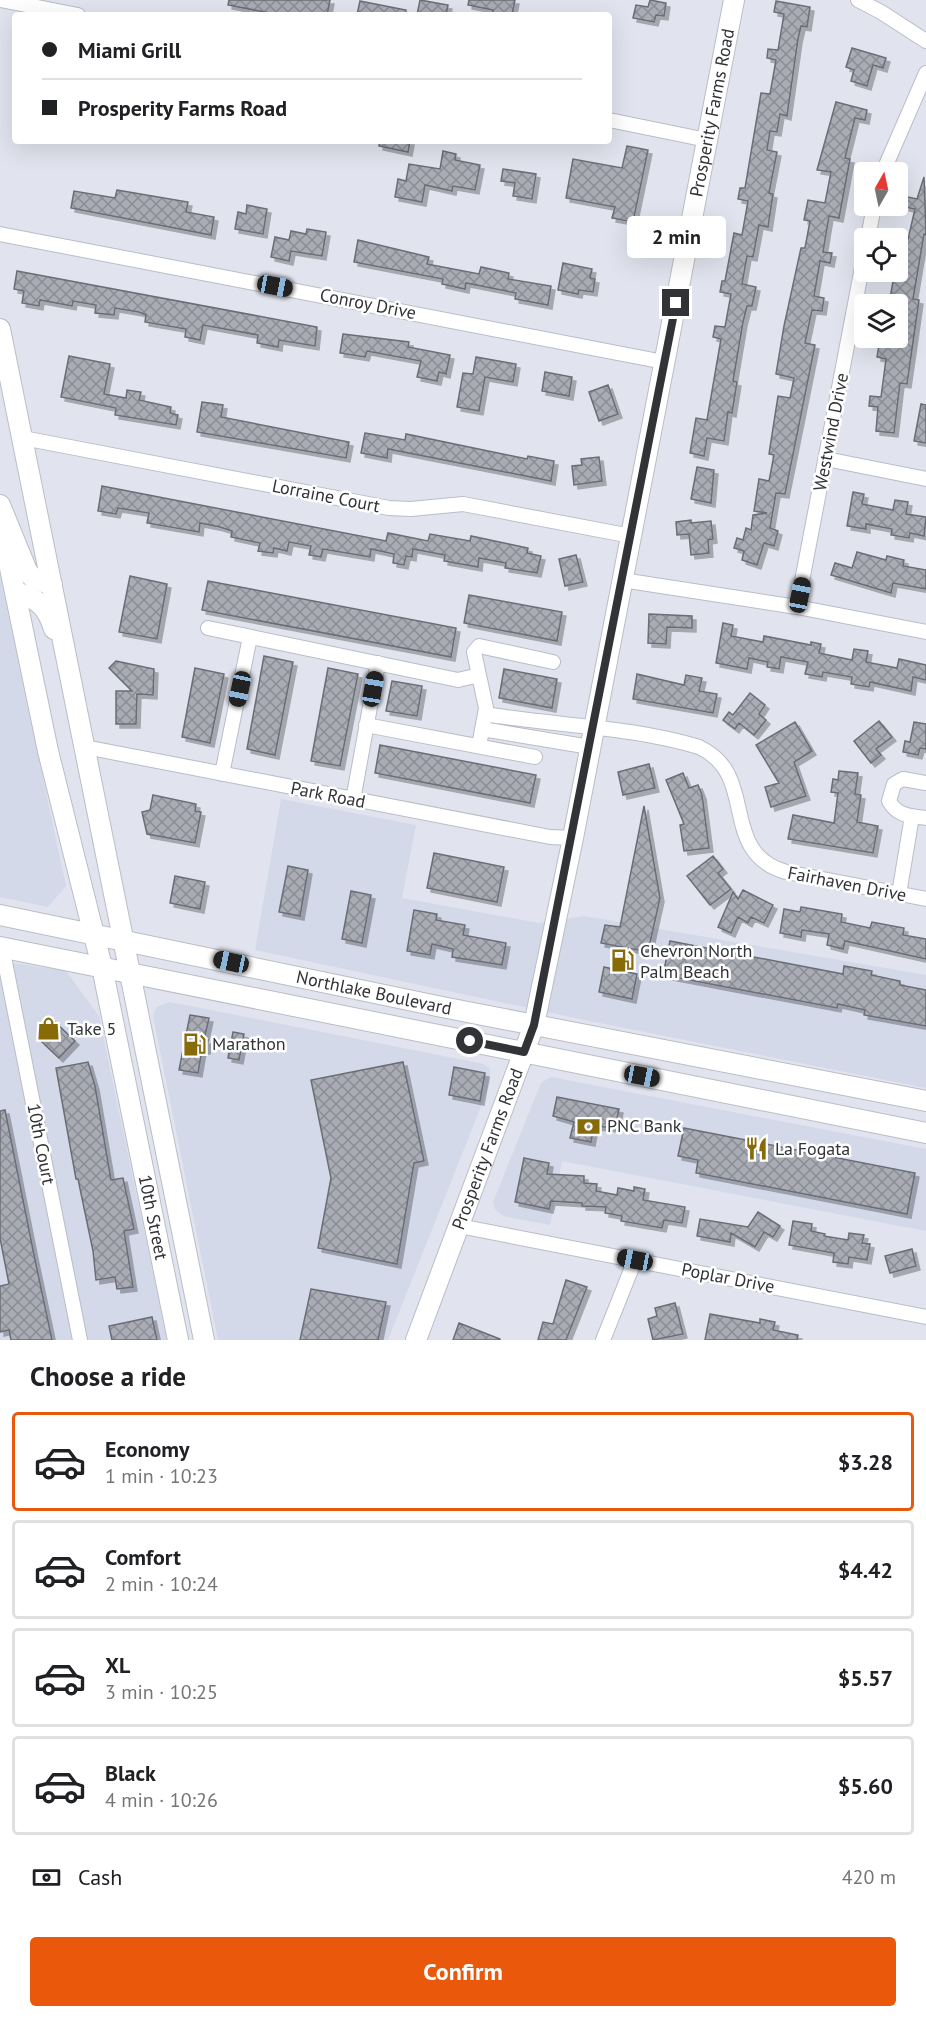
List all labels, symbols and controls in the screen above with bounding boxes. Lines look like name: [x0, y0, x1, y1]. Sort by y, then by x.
street label: Prosperity Farms Road: [684, 27, 739, 199]
text: Miami Grill: [78, 36, 181, 64]
text: Prosperity Farms Road: [78, 94, 287, 122]
north arrow: [854, 162, 908, 216]
map controls: [854, 162, 908, 348]
callout: 2 min: [626, 216, 726, 258]
text: 2 min: [652, 224, 701, 250]
button: locate: [854, 228, 908, 282]
car: [256, 274, 294, 298]
street label: Conroy Drive: [318, 283, 418, 324]
route end: [662, 289, 689, 316]
button: layers: [854, 294, 908, 348]
street label: Westwind Drive: [808, 371, 853, 493]
street label: Lorraine Court: [270, 474, 382, 517]
car: [788, 576, 812, 614]
car: [227, 670, 253, 708]
car: [361, 670, 385, 708]
street label: Park Road: [289, 776, 367, 813]
street label: Fairhaven Drive: [786, 861, 908, 906]
place label: Chevron North Palm Beach: [640, 939, 752, 983]
fuel station icon: Chevron North Palm Beach: [609, 948, 635, 974]
car: [212, 949, 250, 975]
street label: Northlake Boulevard: [294, 965, 454, 1020]
shop icon: Take 5: [36, 1016, 62, 1042]
place label: Take 5: [67, 1017, 116, 1040]
route start: [456, 1027, 483, 1054]
fuel station icon: Marathon: [181, 1031, 207, 1057]
place label: Marathon: [212, 1032, 286, 1055]
car: [623, 1064, 661, 1088]
street label: Prosperity Farms Road: [446, 1065, 528, 1233]
street label: 10th Court: [22, 1101, 61, 1186]
bank icon: PNC Bank: [576, 1113, 602, 1139]
place label: PNC Bank: [607, 1114, 682, 1137]
restaurant icon: La Fogata: [744, 1136, 770, 1162]
place label: La Fogata: [775, 1137, 850, 1160]
street label: 10th Street: [134, 1173, 173, 1262]
car: [616, 1248, 654, 1272]
street label: Poplar Drive: [680, 1257, 777, 1298]
text: Choose a ride: [30, 1359, 186, 1393]
icon: car: [33, 1435, 87, 1489]
text: Economy: [105, 1435, 189, 1463]
text: $3.28: [838, 1448, 893, 1476]
text: 1 min · 10:23: [105, 1463, 218, 1489]
icon: car: [33, 1543, 87, 1597]
text: Comfort: [105, 1543, 181, 1571]
text: $4.42: [838, 1556, 893, 1584]
text: 2 min · 10:24: [105, 1571, 218, 1597]
icon: car: [33, 1651, 87, 1705]
text: XL: [105, 1651, 130, 1679]
text: $5.57: [838, 1664, 893, 1692]
text: 3 min · 10:25: [105, 1679, 218, 1705]
icon: car: [33, 1759, 87, 1813]
text: Black: [105, 1759, 156, 1787]
text: $5.60: [838, 1772, 893, 1800]
text: 4 min · 10:26: [105, 1787, 218, 1813]
icon: cash: [30, 1861, 63, 1894]
text: Cash: [78, 1863, 122, 1891]
text: 420 m: [842, 1864, 896, 1890]
button: Confirm: [30, 1937, 896, 2006]

